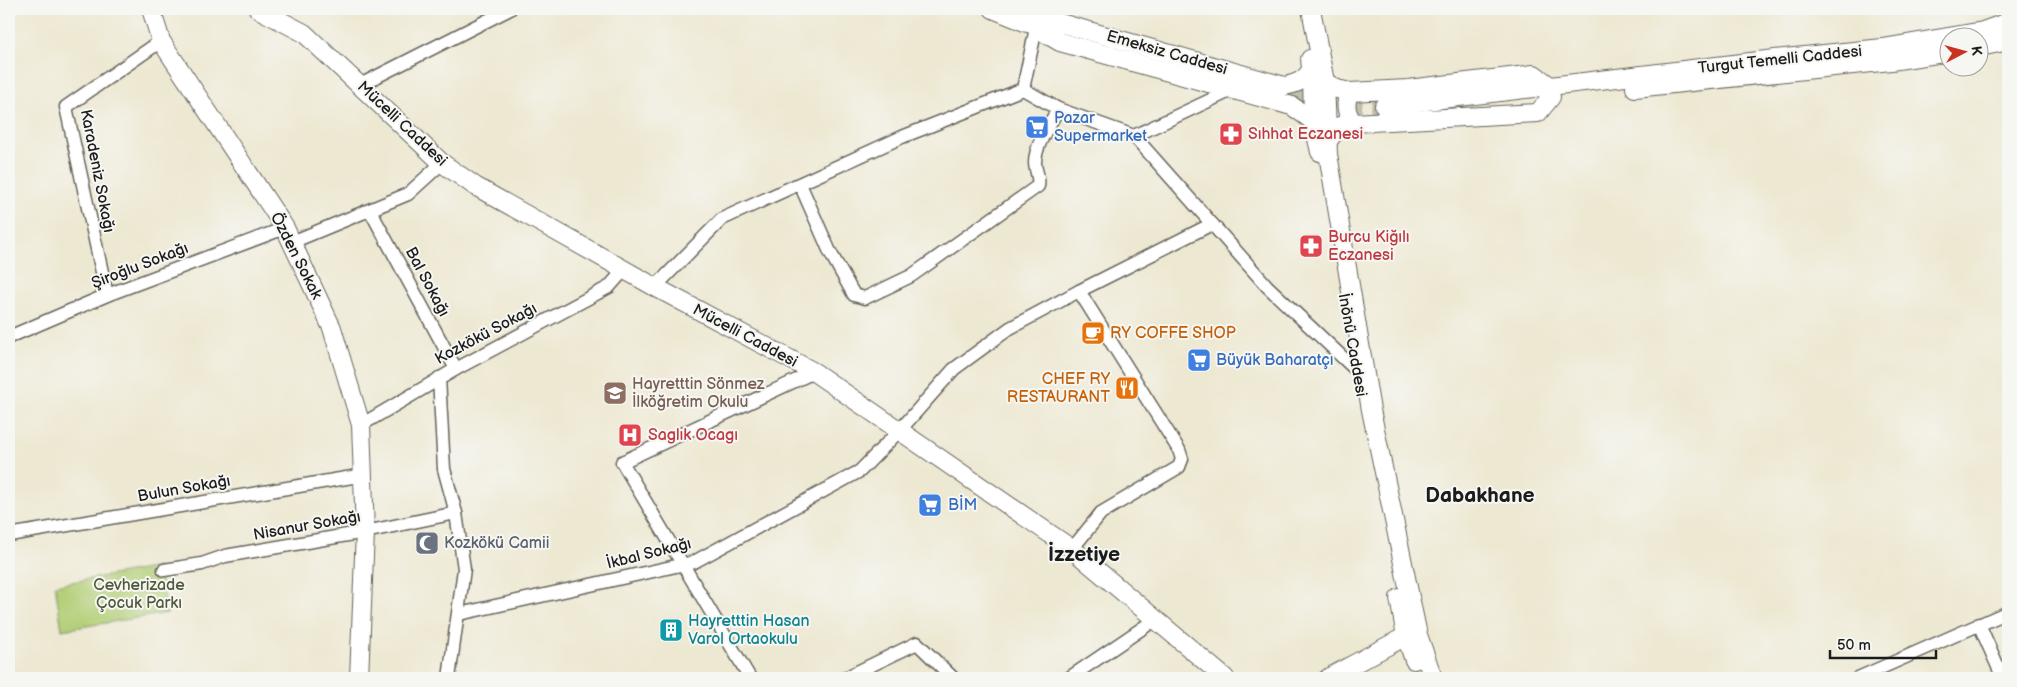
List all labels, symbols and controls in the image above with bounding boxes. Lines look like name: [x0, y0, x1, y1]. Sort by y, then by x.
street label: Emeksiz Caddesi: [1104, 27, 1230, 79]
north arrow: [1940, 28, 1990, 78]
street label: Turgut Temelli Caddesi: [1697, 42, 1863, 78]
text: K: [1967, 45, 1985, 57]
street label: Mücelli Caddesi: [353, 78, 451, 170]
street label: Karadeniz Sokağı: [76, 108, 118, 234]
place label: Pazar Supermarket: [1054, 109, 1147, 146]
supermarket icon: Pazar Supermarket: [1024, 114, 1050, 140]
pharmacy icon: Sıhhat Eczanesi: [1218, 121, 1244, 147]
place label: Sıhhat Eczanesi: [1248, 125, 1363, 144]
street label: Özden Sokak: [266, 208, 328, 303]
place label: Burcu Kiğılı Eczanesi: [1328, 228, 1410, 265]
pharmacy icon: Burcu Kiğılı Eczanesi: [1298, 233, 1324, 259]
street label: Şiroğlu Sokağı: [89, 239, 191, 293]
street label: Bal Sokağı: [401, 244, 453, 320]
street label: İnönü Caddesi: [1334, 291, 1372, 398]
street label: Kozkökü Sokağı: [432, 299, 540, 369]
street label: Mücelli Caddesi: [689, 300, 801, 372]
cafe icon: RY COFFE SHOP: [1080, 320, 1106, 346]
place label: RY COFFE SHOP: [1110, 324, 1236, 343]
supermarket icon: Büyük Baharatçı: [1186, 347, 1212, 373]
place label: Büyük Baharatçı: [1216, 351, 1334, 370]
place label: CHEF RY RESTAURANT: [1007, 370, 1111, 407]
place label: Hayretttin Sönmez İlköğretim Okulu: [632, 375, 765, 412]
restaurant icon: CHEF RY RESTAURANT: [1114, 375, 1140, 401]
school or university icon: Hayretttin Sönmez İlköğretim Okulu: [602, 380, 628, 406]
hospital icon: Saglık Ocagı: [617, 422, 643, 448]
place label: Saglık Ocagı: [648, 426, 738, 445]
street label: Bulun Sokağı: [136, 472, 232, 506]
district label: Dabakhane: [1425, 483, 1535, 508]
supermarket icon: BİM: [917, 492, 943, 518]
place label: BİM: [948, 494, 977, 515]
street label: Nisanur Sokağı: [252, 507, 362, 545]
mosque icon: Kozkökü Camii: [414, 530, 440, 556]
street label: İkbal Sokağı: [604, 532, 693, 574]
place label: Kozkökü Camii: [444, 534, 550, 553]
district label: İzzetiye: [1048, 541, 1120, 567]
park label: Cevherizade Çocuk Parkı: [93, 576, 185, 613]
place label: Hayretttin Hasan Varol Ortaokulu: [688, 612, 810, 649]
building icon: Hayretttin Hasan Varol Ortaokulu: [658, 617, 684, 643]
scale bar: [1830, 627, 1936, 659]
text: 50 m: [1837, 636, 1871, 655]

